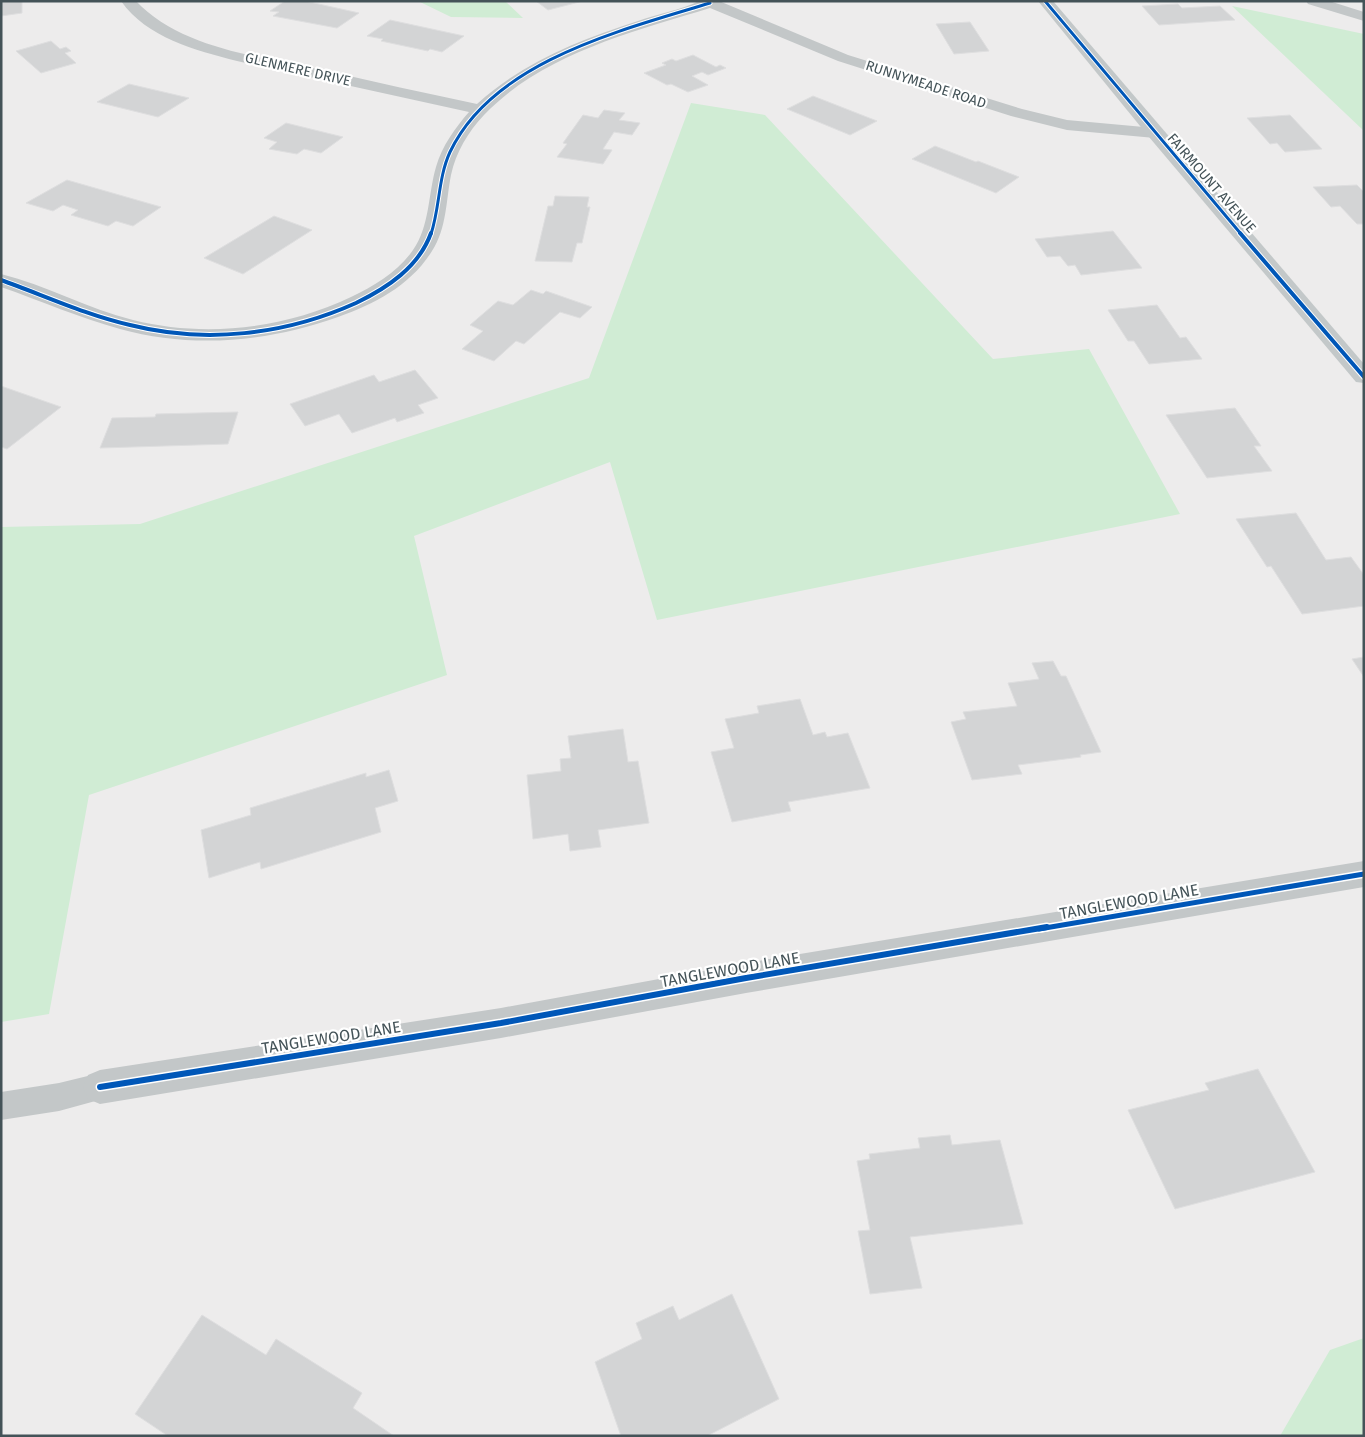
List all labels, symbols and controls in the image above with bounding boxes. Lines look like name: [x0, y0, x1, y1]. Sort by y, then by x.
street label: GLENMERE DRIVE: [243, 49, 352, 90]
street label: RUNNYMEADE ROAD: [863, 57, 988, 112]
street label: FAIRMOUNT AVENUE: [1164, 130, 1260, 237]
street label: TANGLEWOOD LANE: [1058, 880, 1200, 923]
street label: TANGLEWOOD LANE: [659, 948, 801, 991]
street label: TANGLEWOOD LANE: [260, 1017, 402, 1058]

